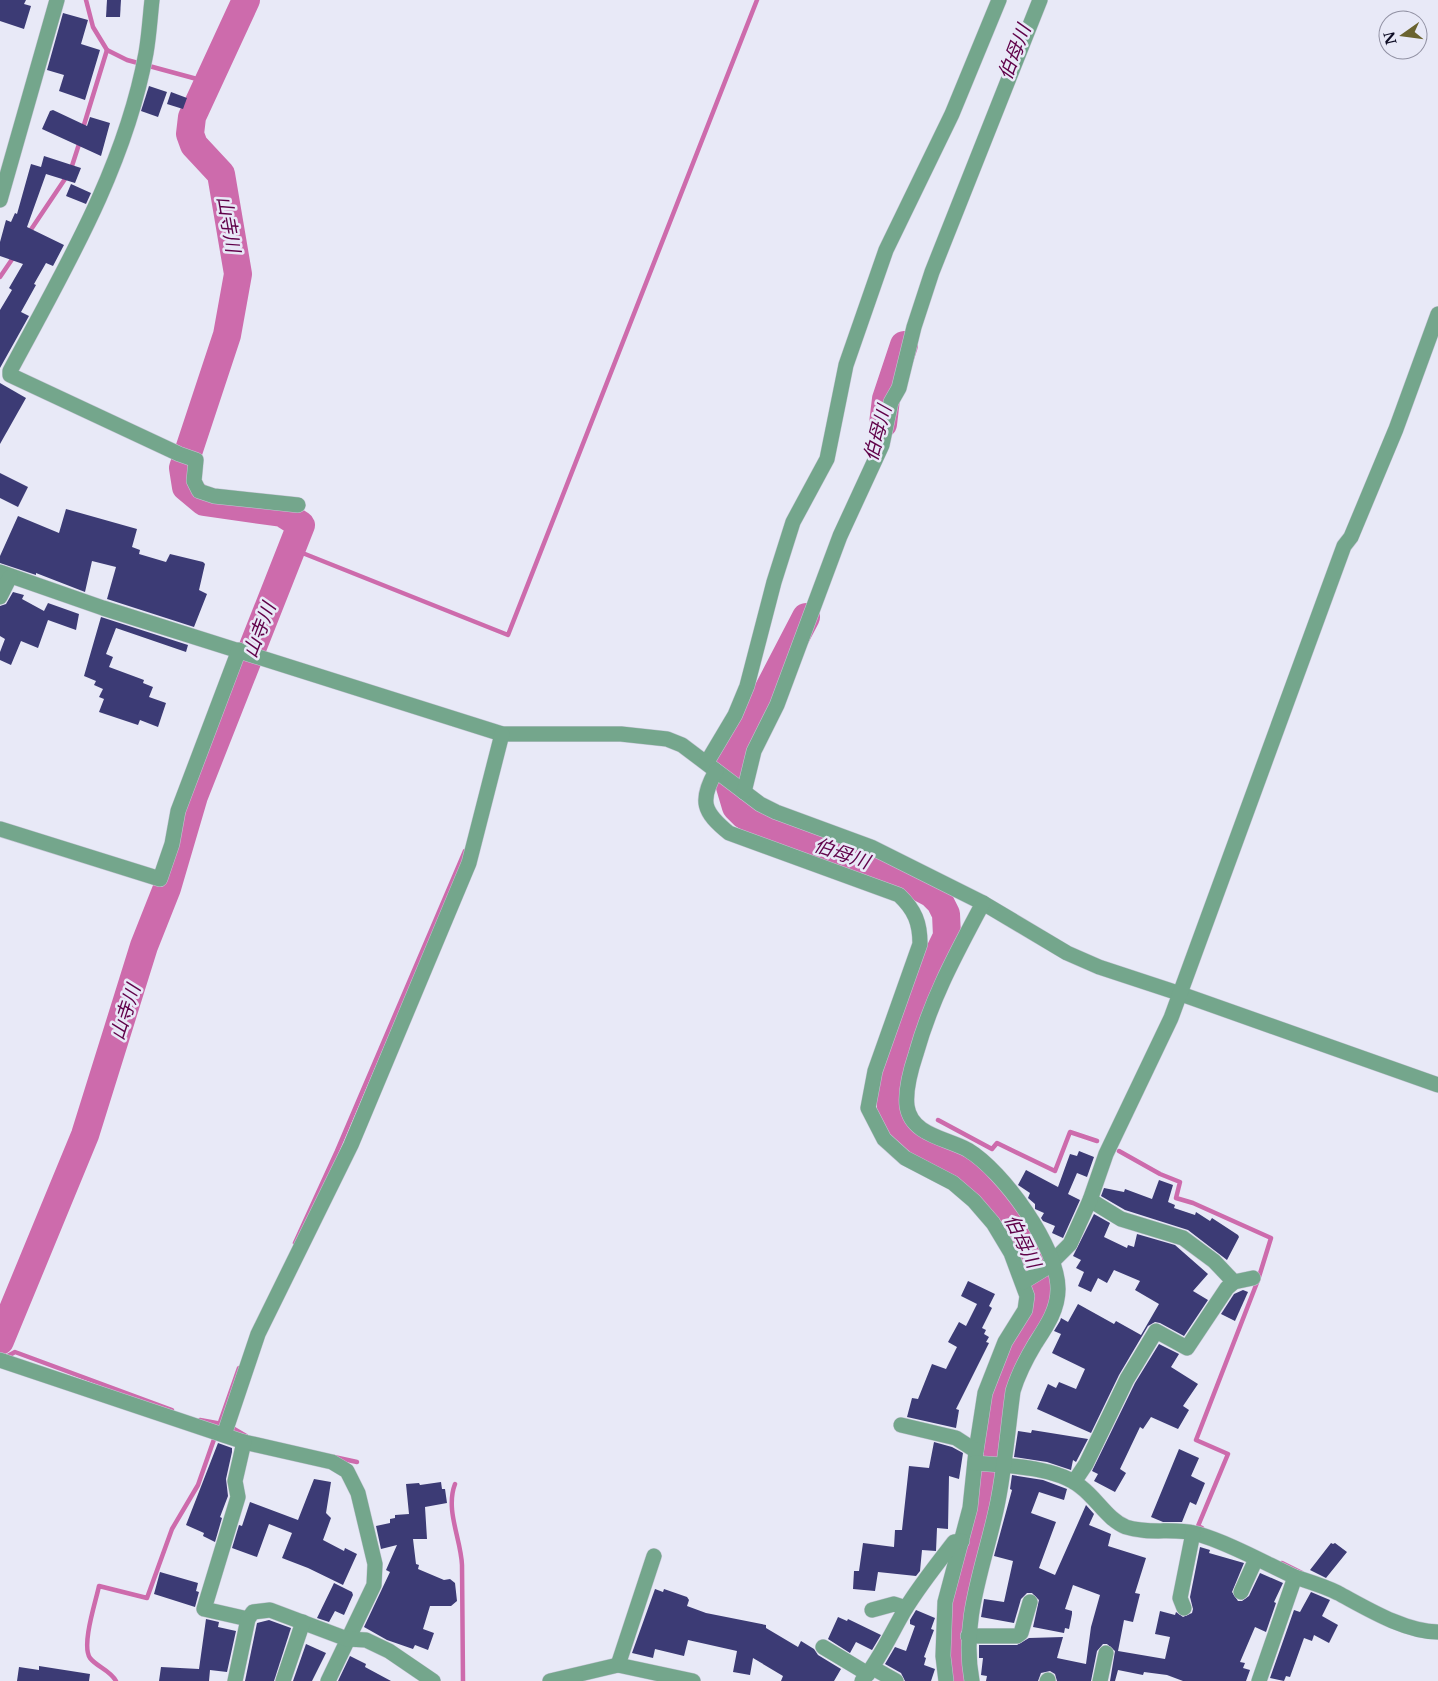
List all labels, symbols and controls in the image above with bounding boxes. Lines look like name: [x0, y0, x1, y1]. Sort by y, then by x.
north arrow: [1378, 10, 1428, 60]
water label: 伯母川: [994, 20, 1036, 83]
text: N: [1380, 30, 1401, 47]
water label: 山寺川: [212, 194, 245, 256]
water label: 伯母川: [859, 401, 896, 464]
water label: 山寺川: [239, 598, 281, 661]
water label: 伯母川: [811, 833, 874, 874]
water label: 山寺川: [106, 980, 146, 1043]
water label: 伯母川: [1000, 1211, 1046, 1274]

